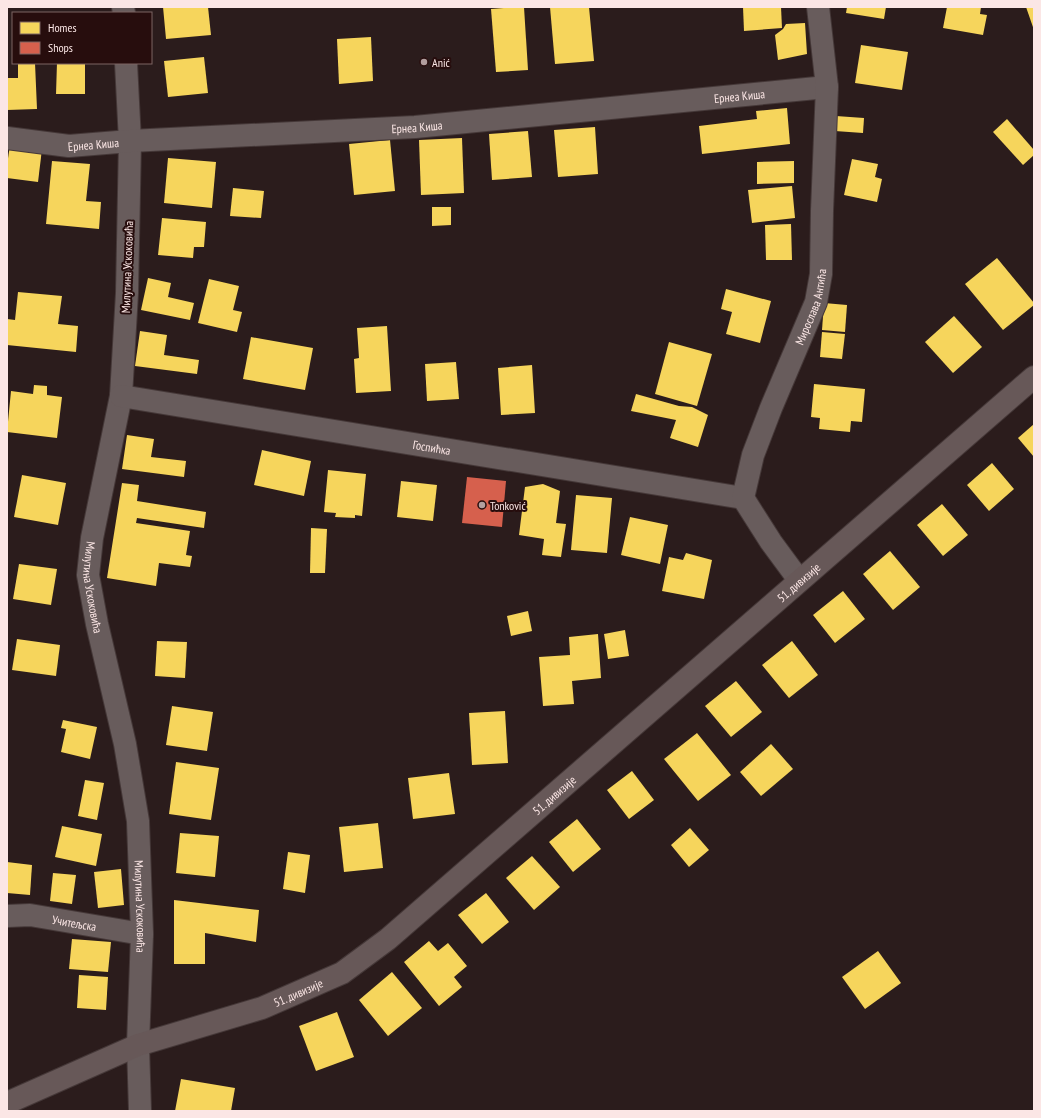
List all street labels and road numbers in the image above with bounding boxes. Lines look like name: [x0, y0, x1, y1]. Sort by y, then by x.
street label: Ернеа Киша: [713, 86, 766, 105]
street label: Ернеа Киша: [391, 117, 443, 136]
street label: Ернеа Киша: [67, 134, 120, 154]
street label: Милутина Ускоковића: [118, 220, 136, 313]
street label: Мирослава Антића: [791, 268, 829, 347]
street label: Госпићка: [412, 437, 452, 457]
street label: Милутина Ускоковића: [80, 541, 106, 635]
street label: 51. дивизије: [774, 559, 823, 605]
street label: 51. дивизије: [529, 772, 579, 818]
street label: Милутина Ускоковића: [132, 860, 150, 953]
street label: Учитељска: [51, 911, 98, 934]
street label: 51. дивизије: [271, 975, 325, 1010]

